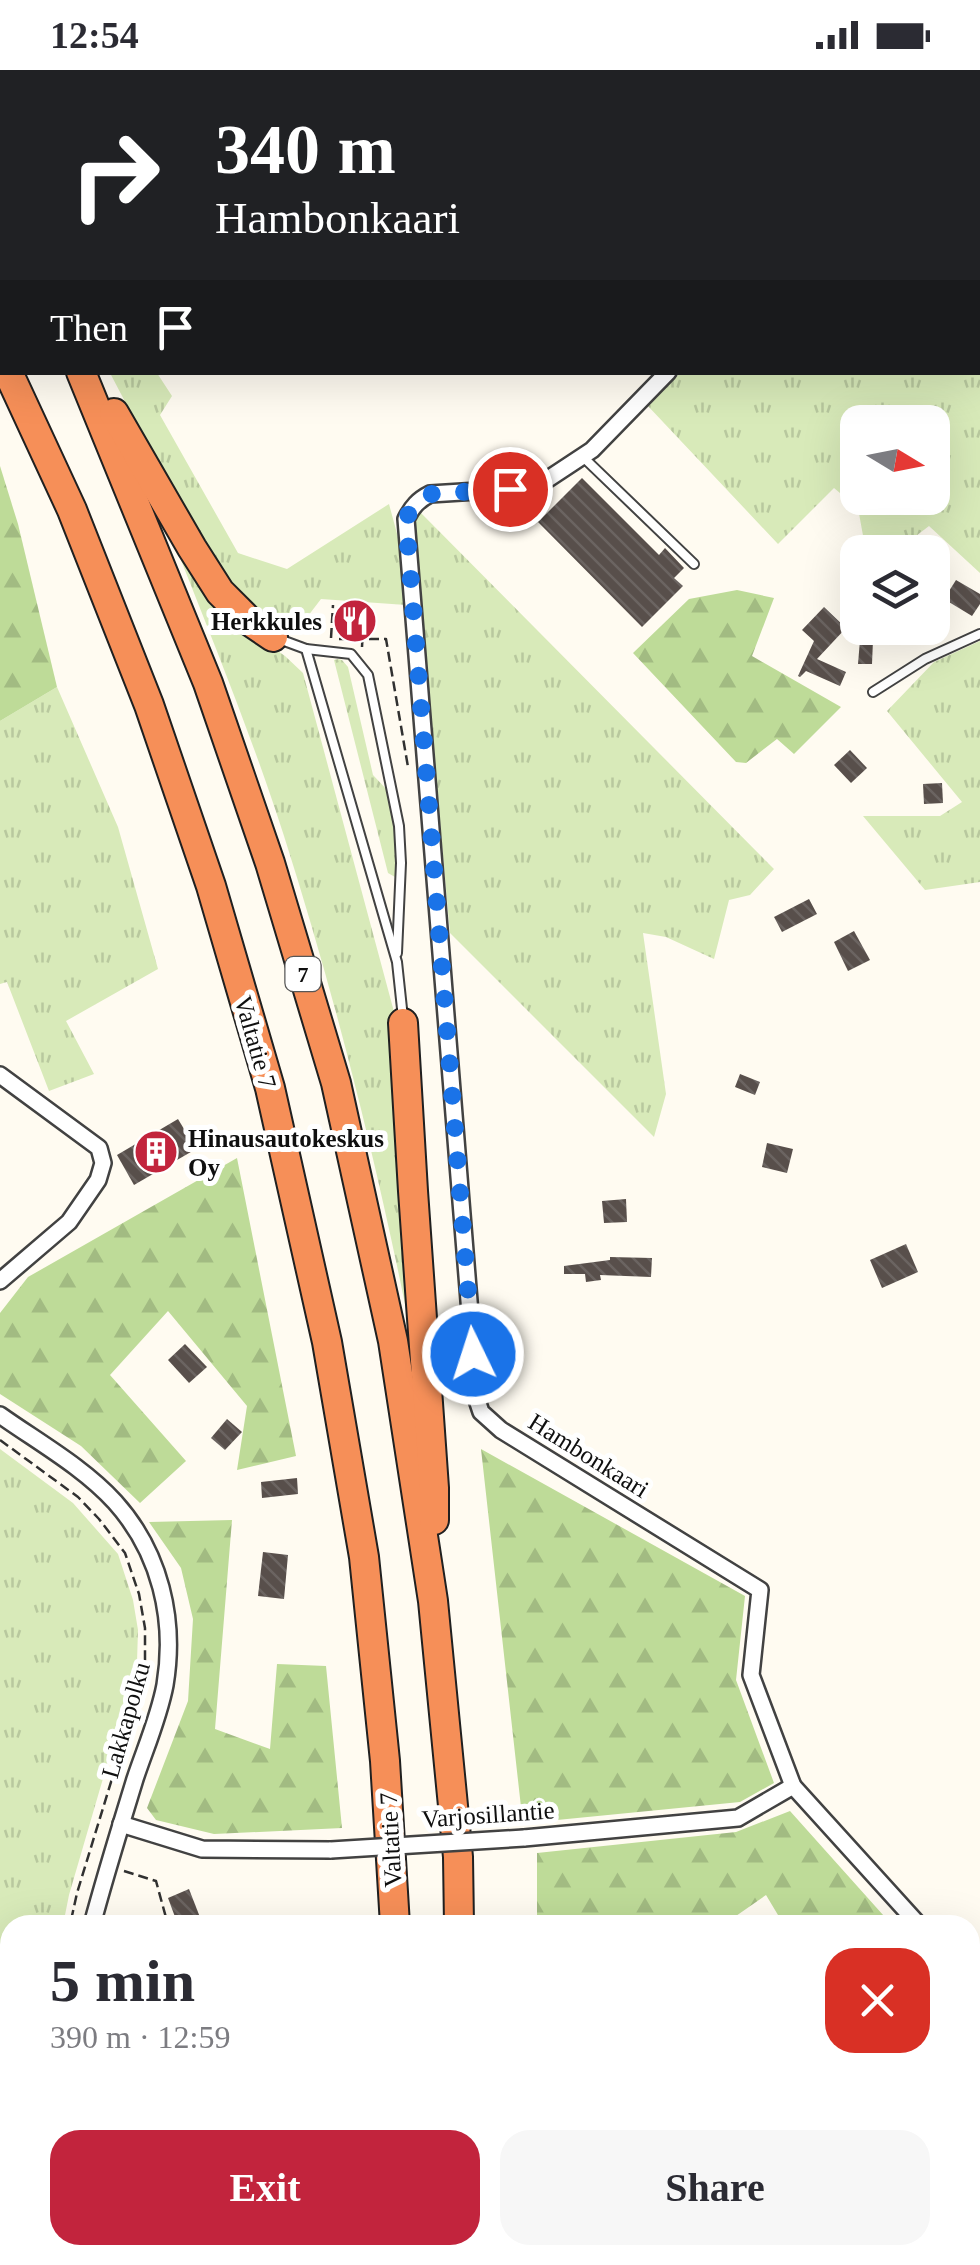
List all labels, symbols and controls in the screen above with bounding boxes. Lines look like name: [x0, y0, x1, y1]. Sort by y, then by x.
text: 12:54: [50, 14, 139, 56]
icon: right: [50, 110, 180, 240]
text: 340 m: [215, 111, 396, 188]
text: Hambonkaari: [215, 193, 460, 243]
icon: arrive: [148, 300, 203, 355]
text: Then: [50, 307, 128, 349]
north arrow: [840, 405, 950, 515]
map controls: [840, 405, 950, 645]
pin: [468, 447, 553, 532]
icon: arrive: [483, 462, 538, 517]
button: layers: [840, 535, 950, 645]
restaurant icon: Herkkules: [332, 598, 378, 644]
place label: Herkkules: [211, 608, 322, 635]
road number: 7: [286, 957, 320, 991]
street label: Valtatie 7: [229, 993, 282, 1092]
place label: Hinausautokeskus Oy: [188, 1125, 384, 1181]
building icon: Hinausautokeskus Oy: [133, 1129, 179, 1175]
position arrow: [421, 1302, 525, 1406]
street label: Hambonkaari: [524, 1408, 654, 1503]
street label: Lakkapolku: [96, 1659, 155, 1781]
street label: Valtatie 7: [375, 1792, 406, 1888]
street label: Varjosillantie: [421, 1796, 555, 1833]
text: 5 min: [50, 1948, 195, 2014]
button: close: [825, 1948, 930, 2053]
text: 390 m · 12:59: [50, 2019, 230, 2055]
button: Exit: [50, 2130, 480, 2245]
button: Share: [500, 2130, 930, 2245]

